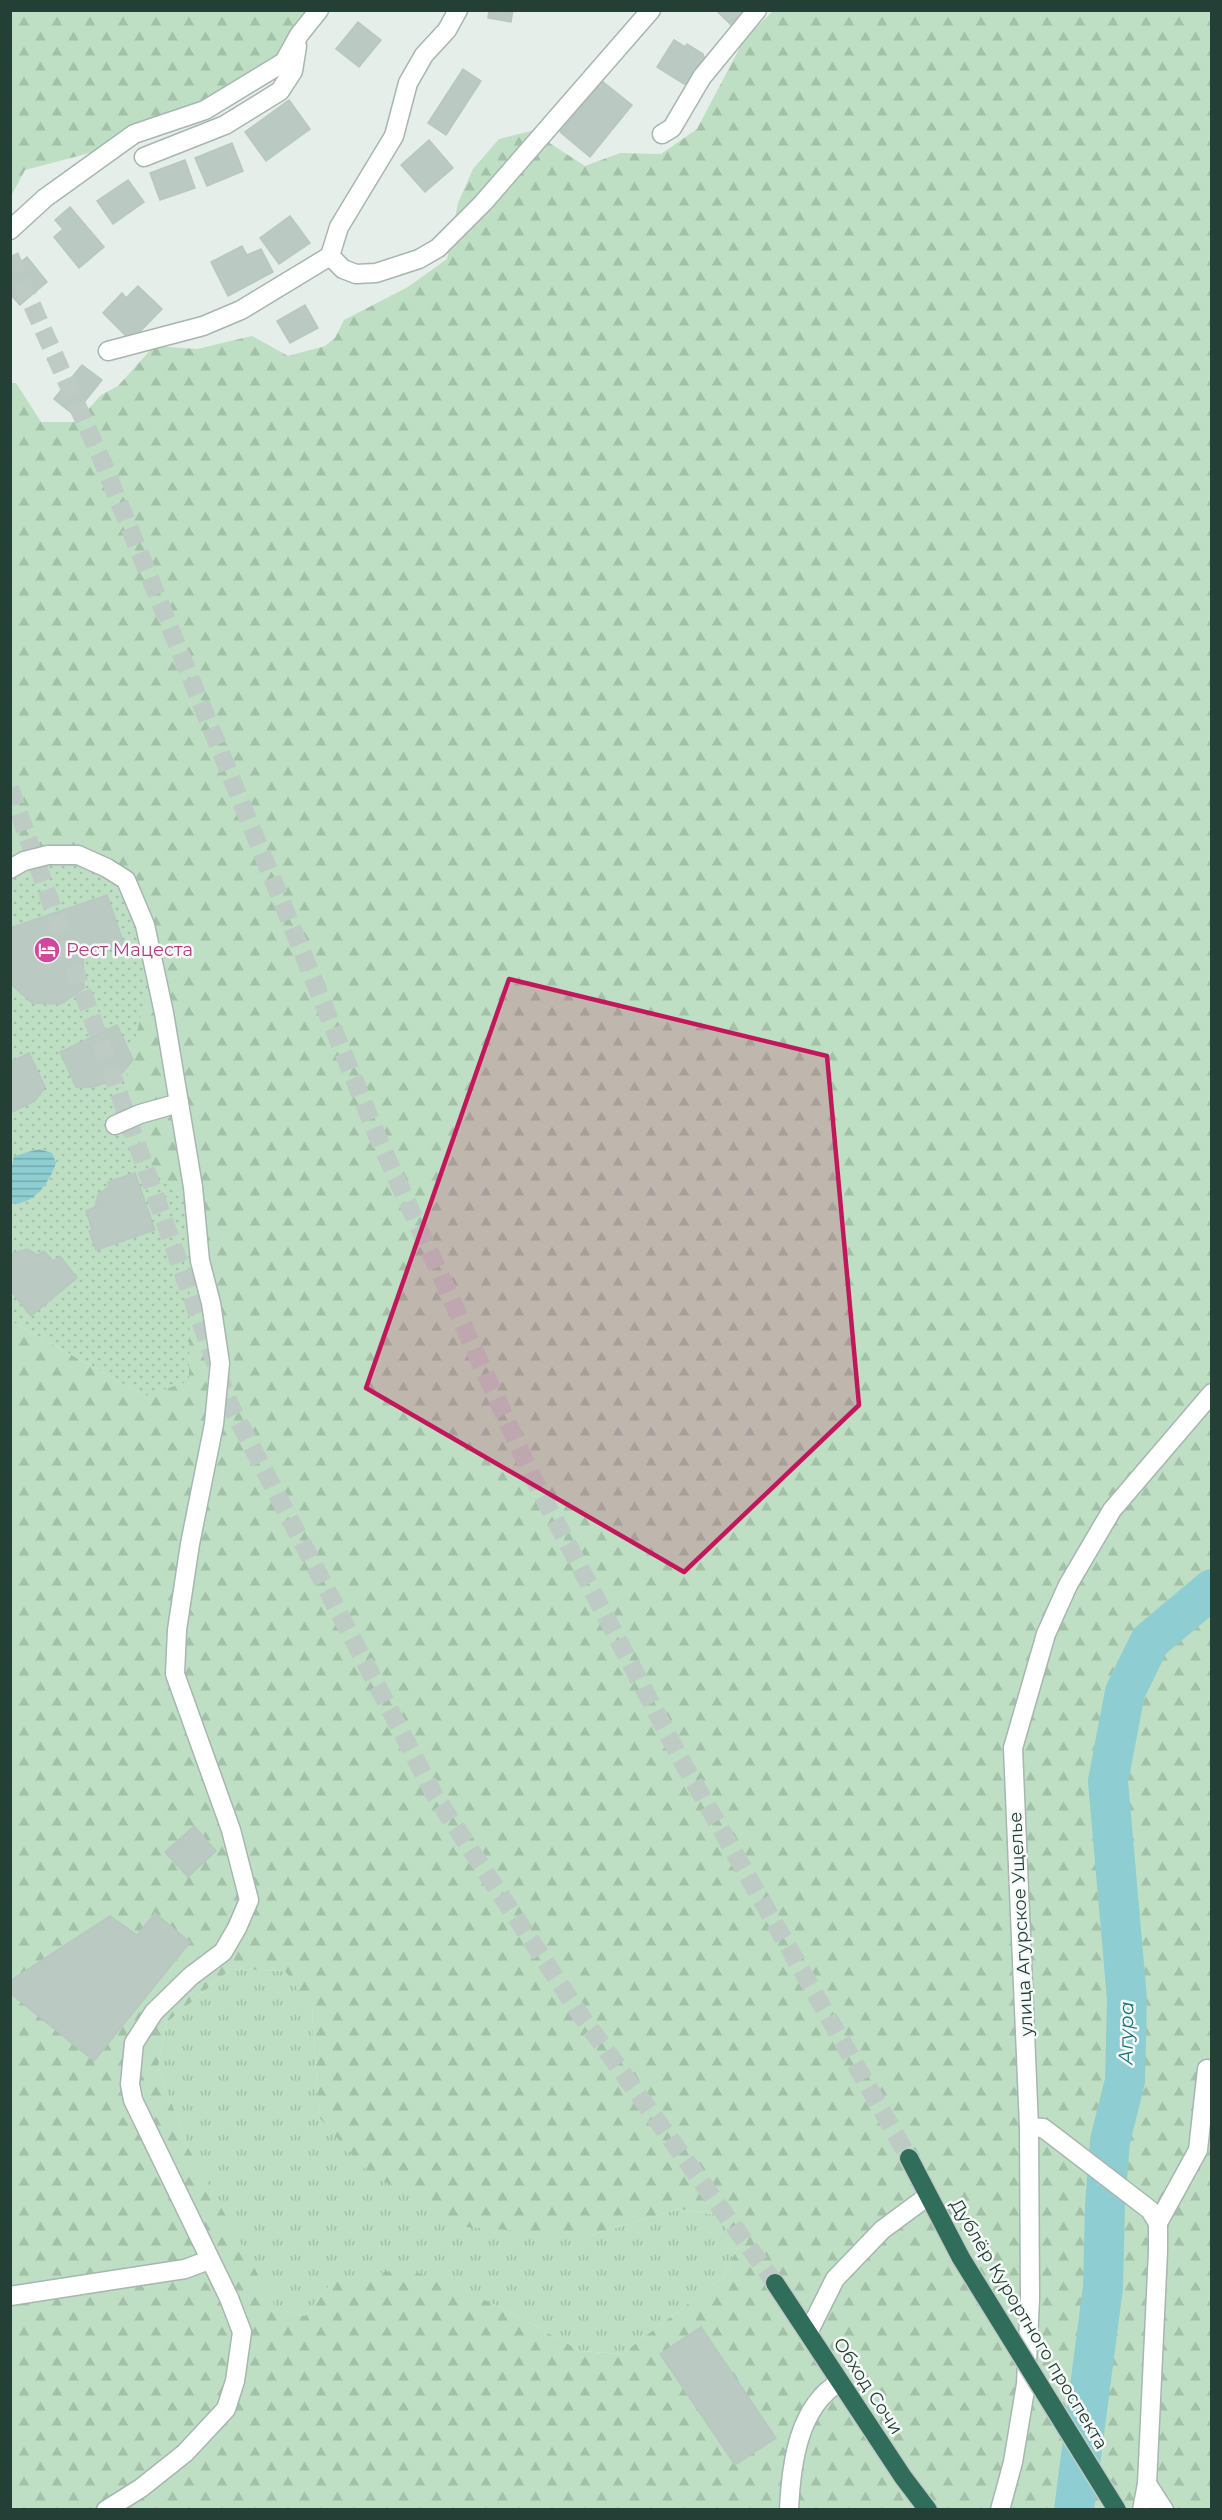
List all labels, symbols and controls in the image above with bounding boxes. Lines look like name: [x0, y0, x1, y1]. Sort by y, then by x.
hotel icon: Рест Мацеста: [32, 935, 62, 965]
place label: Рест Мацеста: [66, 939, 193, 961]
street label: улица Агурское Ущелье: [1004, 1811, 1038, 2038]
water label: Агура: [1113, 2001, 1139, 2066]
street label: Дублёр Курортного проспекта: [945, 2195, 1113, 2453]
street label: Обход Сочи: [829, 2333, 907, 2439]

